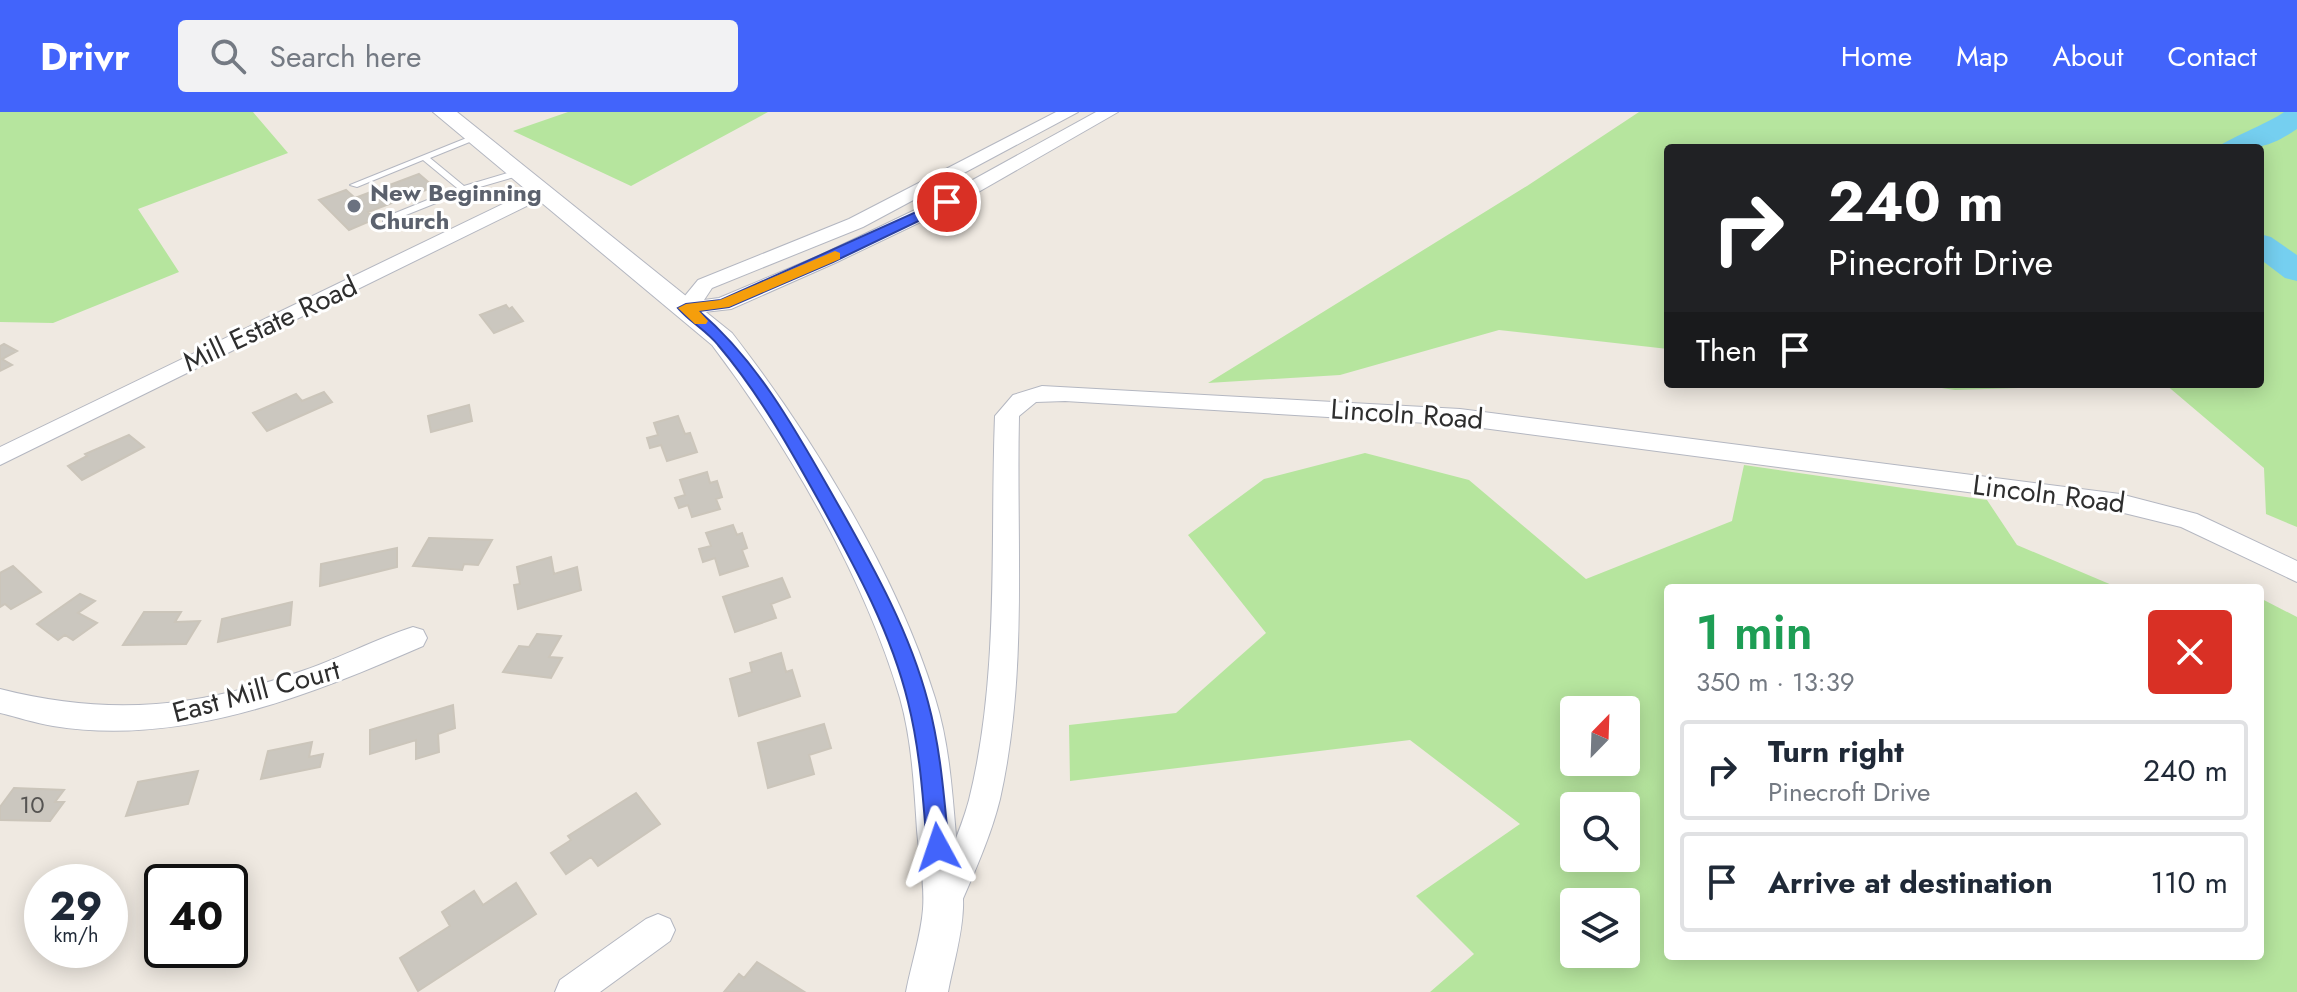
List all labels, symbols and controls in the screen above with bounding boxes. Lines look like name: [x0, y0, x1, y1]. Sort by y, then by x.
search box: [178, 20, 738, 92]
text: Drivr: [40, 29, 130, 84]
icon: search: [206, 34, 250, 78]
text: Search here: [270, 35, 421, 78]
text: Home: [1841, 36, 1912, 77]
text: Map: [1956, 36, 2008, 77]
text: About: [2052, 36, 2124, 77]
text: Contact: [2168, 36, 2257, 77]
text: 240 m: [1828, 161, 2004, 242]
pin: [913, 168, 981, 236]
place label: New Beginning Church: [370, 175, 542, 238]
icon: right: [1696, 176, 1800, 280]
icon: arrive: [925, 180, 969, 224]
marker: New Beginning Church: [345, 197, 363, 215]
text: Pinecroft Drive: [1828, 236, 2053, 288]
street label: Mill Estate Road: [176, 266, 364, 382]
icon: arrive: [1773, 328, 1817, 372]
text: Then: [1696, 329, 1757, 372]
street label: Lincoln Road: [1329, 388, 1485, 440]
street label: Lincoln Road: [1970, 464, 2128, 524]
text: 1 min: [1696, 598, 1813, 667]
button: close: [2148, 610, 2232, 694]
street label: East Mill Court: [168, 649, 345, 733]
text: 350 m · 13:39: [1696, 663, 1855, 701]
north arrow: [1560, 696, 1640, 776]
map controls: [1560, 696, 1640, 968]
text: Turn right: [1768, 730, 1904, 773]
icon: right: [1700, 748, 1744, 792]
text: 240 m: [2143, 749, 2228, 792]
text: Pinecroft Drive: [1768, 773, 1930, 811]
house number: 10: [19, 787, 45, 822]
button: search: [1560, 792, 1640, 872]
position arrow: [896, 805, 980, 889]
icon: arrive: [1700, 860, 1744, 904]
text: Arrive at destination: [1768, 861, 2053, 904]
text: 110 m: [2151, 861, 2228, 904]
speed limit sign: 40: [144, 864, 248, 968]
text: 29: [50, 877, 103, 935]
button: layers: [1560, 888, 1640, 968]
text: km/h: [53, 921, 99, 950]

